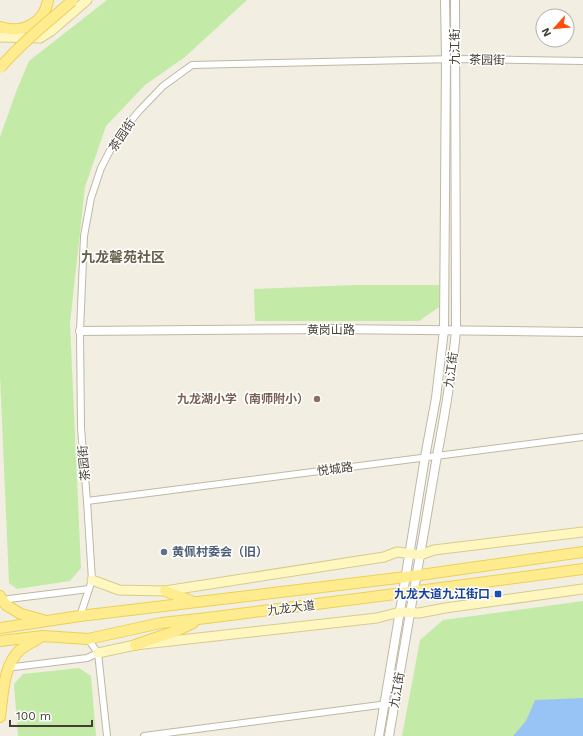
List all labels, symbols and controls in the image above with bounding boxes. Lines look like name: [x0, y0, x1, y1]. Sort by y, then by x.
north arrow: [535, 8, 575, 48]
text: N: [539, 26, 554, 39]
street label: 九江街: [448, 29, 462, 65]
street label: 茶园街: [469, 53, 505, 67]
street label: 茶园街: [106, 116, 138, 154]
district label: 九龙馨苑社区: [81, 249, 165, 265]
street label: 黄岗山路: [307, 323, 355, 337]
street label: 九江街: [442, 351, 460, 389]
place label: 九龙湖小学（南师附小）: [177, 392, 309, 406]
marker: 九龙湖小学（南师附小）: [312, 394, 322, 404]
street label: 茶园街: [75, 444, 93, 482]
street label: 悦城路: [316, 460, 354, 478]
place label: 黄佩村委会（旧）: [172, 545, 268, 559]
marker: 黄佩村委会（旧）: [159, 547, 169, 557]
place label: 九龙大道九江街口: [394, 587, 490, 601]
marker: 九龙大道九江街口: [493, 589, 503, 599]
street label: 九龙大道: [266, 598, 316, 618]
street label: 九江街: [387, 671, 407, 709]
scale bar: [10, 702, 92, 728]
text: 100 m: [16, 709, 51, 723]

